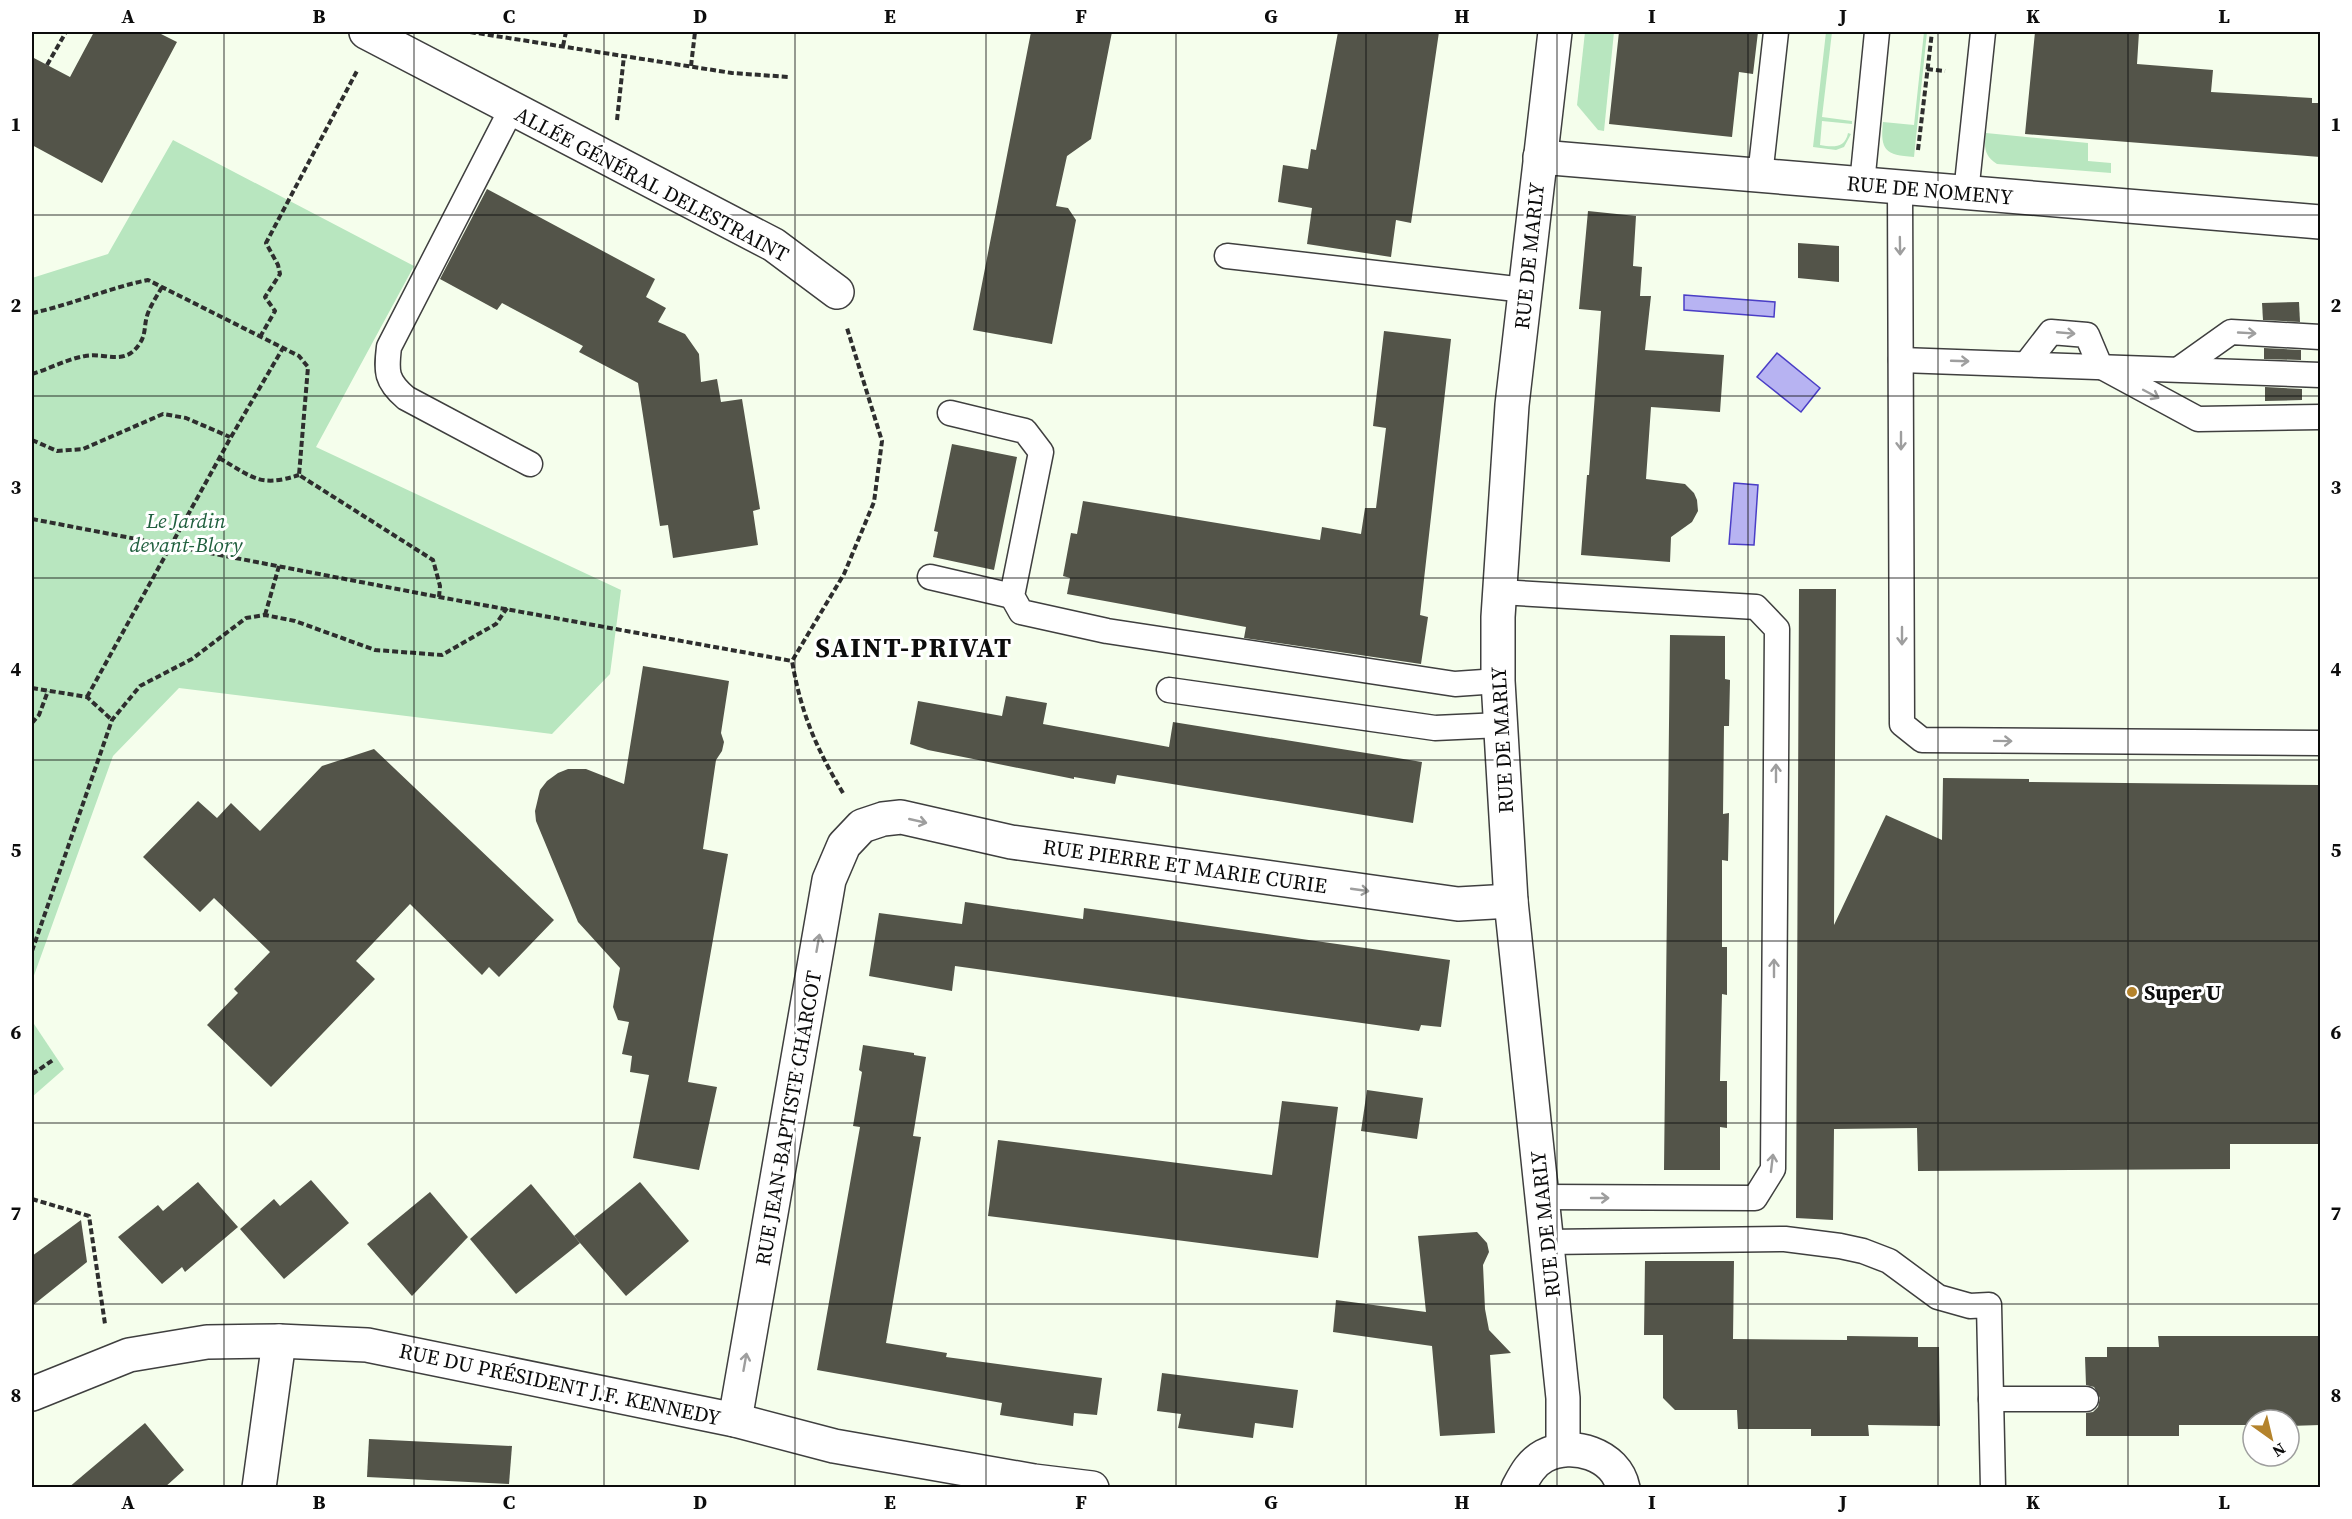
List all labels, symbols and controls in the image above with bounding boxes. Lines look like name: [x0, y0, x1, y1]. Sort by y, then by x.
text: A: [121, 2, 135, 30]
text: B: [312, 2, 326, 30]
text: C: [503, 2, 515, 30]
text: D: [693, 2, 707, 30]
text: E: [884, 2, 896, 30]
text: F: [1075, 2, 1087, 30]
text: G: [1264, 2, 1278, 30]
text: H: [1454, 2, 1470, 30]
text: I: [1648, 2, 1656, 30]
text: J: [1837, 2, 1847, 30]
text: K: [2026, 2, 2040, 30]
text: L: [2218, 2, 2230, 30]
street label: ALLÉE GÉNÉRAL DELESTRAINT: [510, 99, 794, 269]
text: 1: [11, 110, 21, 138]
text: 1: [2331, 110, 2341, 138]
street label: RUE DE NOMENY: [1846, 168, 2015, 212]
street label: RUE DE MARLY: [1507, 181, 1551, 331]
one-way arrow: [1894, 235, 1906, 255]
text: 2: [11, 291, 22, 319]
text: 2: [2331, 291, 2342, 319]
one-way arrow: [2055, 328, 2075, 339]
one-way arrow: [2236, 328, 2256, 339]
one-way arrow: [1949, 356, 1969, 367]
one-way arrow: [2142, 388, 2159, 400]
one-way arrow: [1895, 430, 1907, 450]
text: 3: [11, 473, 22, 501]
text: 3: [2331, 473, 2342, 501]
park label: Le Jardin devant-Blory: [130, 506, 243, 559]
one-way arrow: [1896, 625, 1908, 645]
district label: SAINT-PRIVAT: [815, 629, 1013, 666]
text: 4: [11, 655, 22, 683]
text: 4: [2331, 655, 2342, 683]
street label: RUE DE MARLY: [1484, 665, 1520, 814]
one-way arrow: [1993, 735, 2013, 746]
one-way arrow: [1770, 764, 1782, 784]
one-way arrow: [909, 815, 928, 827]
street label: RUE PIERRE ET MARIE CURIE: [1041, 832, 1329, 900]
text: 5: [11, 836, 22, 864]
text: 5: [2331, 836, 2342, 864]
one-way arrow: [1349, 885, 1369, 896]
one-way arrow: [813, 933, 824, 953]
one-way arrow: [1768, 959, 1780, 979]
street label: RUE JEAN-BAPTISTE CHARCOT: [748, 968, 828, 1268]
place label: Super U: [2144, 978, 2221, 1007]
marker: Super U: [2125, 985, 2139, 999]
text: 6: [11, 1018, 22, 1046]
text: 6: [2331, 1018, 2342, 1046]
street label: RUE DE MARLY: [1523, 1149, 1567, 1299]
one-way arrow: [1766, 1154, 1777, 1173]
one-way arrow: [1590, 1192, 1610, 1204]
text: 7: [11, 1199, 22, 1227]
text: 7: [2331, 1199, 2342, 1227]
street label: RUE DU PRÉSIDENT J.F. KENNEDY: [397, 1336, 724, 1432]
one-way arrow: [740, 1353, 751, 1373]
text: 8: [11, 1381, 21, 1409]
text: 8: [2331, 1381, 2341, 1409]
north arrow: [2241, 1408, 2301, 1468]
text: N: [2268, 1438, 2290, 1463]
text: A: [121, 1488, 135, 1516]
text: B: [312, 1488, 326, 1516]
text: C: [503, 1488, 515, 1516]
text: D: [693, 1488, 707, 1516]
text: E: [884, 1488, 896, 1516]
text: F: [1075, 1488, 1087, 1516]
text: G: [1264, 1488, 1278, 1516]
text: H: [1454, 1488, 1470, 1516]
text: I: [1648, 1488, 1656, 1516]
text: J: [1837, 1488, 1847, 1516]
text: K: [2026, 1488, 2040, 1516]
text: L: [2218, 1488, 2230, 1516]

